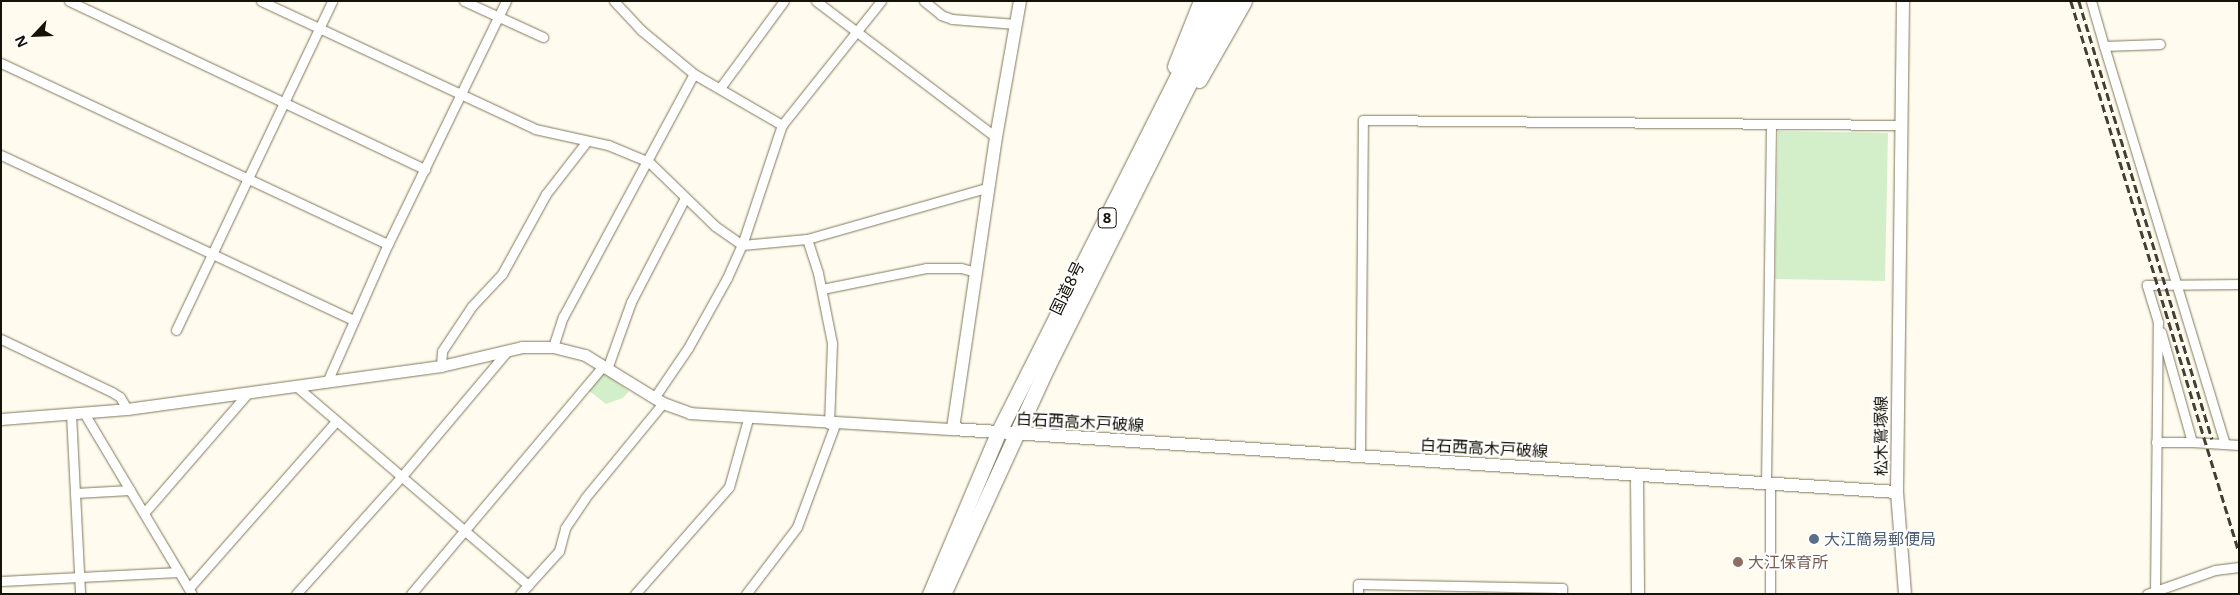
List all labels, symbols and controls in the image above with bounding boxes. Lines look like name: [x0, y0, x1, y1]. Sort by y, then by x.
north arrow: [10, 10, 60, 60]
text: N: [10, 32, 32, 51]
road number: 8: [1097, 206, 1117, 230]
street label: 国道8号: [1046, 258, 1088, 318]
street label: 松木鷲塚線: [1871, 396, 1891, 476]
street label: 白石西高木戸破線: [1016, 409, 1144, 435]
street label: 白石西高木戸破線: [1420, 435, 1548, 461]
place label: 大江簡易郵便局: [1824, 529, 1936, 549]
marker: 大江簡易郵便局: [1808, 533, 1820, 545]
place label: 大江保育所: [1748, 552, 1828, 572]
marker: 大江保育所: [1732, 556, 1744, 568]

